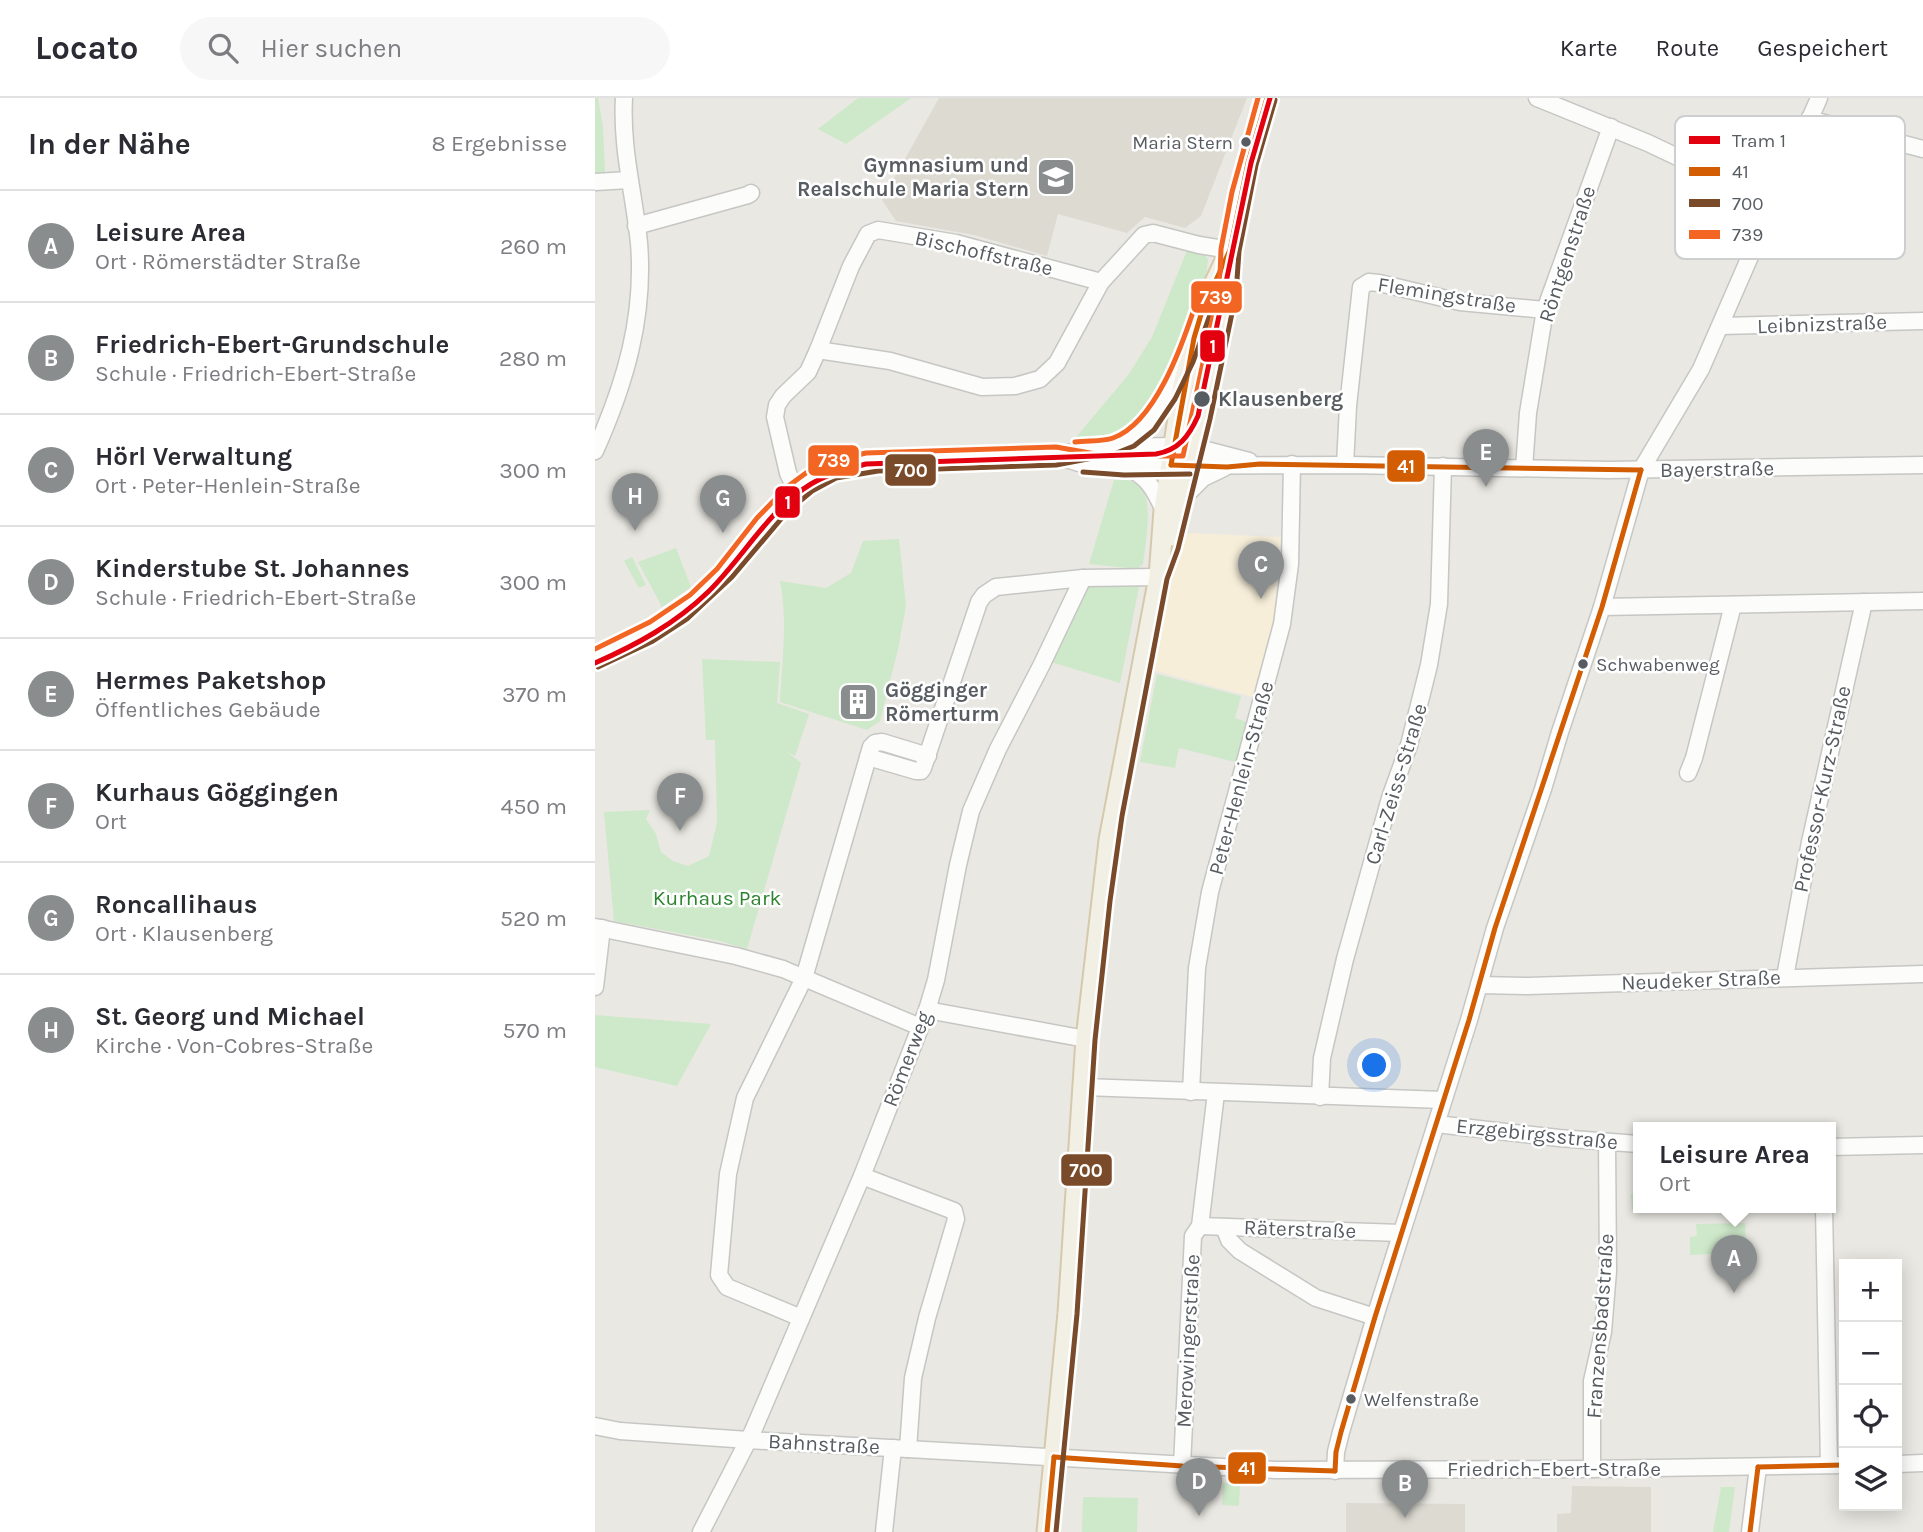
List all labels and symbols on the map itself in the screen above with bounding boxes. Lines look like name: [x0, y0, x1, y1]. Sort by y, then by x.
legend: [1675, 116, 1905, 259]
text: Tram 1: [1732, 130, 1786, 152]
place label: Maria Stern: [1132, 132, 1233, 154]
marker: Maria Stern: [1239, 135, 1253, 149]
place label: Gymnasium und Realschule Maria Stern: [797, 153, 1029, 201]
school or university icon: Gymnasium und Realschule Maria Stern: [1035, 156, 1077, 198]
text: 41: [1732, 161, 1749, 183]
street label: Röntgenstraße: [1534, 183, 1600, 325]
text: 700: [1732, 193, 1763, 215]
text: 739: [1732, 224, 1763, 246]
street label: Bischoffstraße: [913, 225, 1055, 281]
street label: Flemingstraße: [1376, 272, 1518, 318]
line badge: 739: [1190, 280, 1243, 314]
text: 739: [1200, 287, 1232, 309]
street label: Leibnizstraße: [1757, 310, 1887, 338]
line badge: 1: [1199, 329, 1226, 363]
text: 1: [1210, 336, 1216, 358]
place label: Klausenberg: [1218, 387, 1343, 411]
marker: Klausenberg: [1192, 389, 1212, 409]
pin: E: [1463, 429, 1509, 487]
line badge: 739: [807, 444, 860, 477]
line badge: 41: [1386, 449, 1426, 483]
text: 739: [818, 450, 850, 472]
line badge: 700: [884, 453, 937, 487]
text: 41: [1397, 456, 1415, 478]
street label: Bayerstraße: [1660, 456, 1774, 482]
text: 700: [894, 460, 928, 482]
pin: H: [612, 473, 658, 531]
pin: G: [700, 475, 746, 533]
line badge: 1: [774, 485, 801, 519]
text: 1: [785, 492, 791, 514]
pin: C: [1238, 541, 1284, 599]
place label: Schwabenweg: [1596, 654, 1720, 676]
marker: Schwabenweg: [1576, 657, 1590, 671]
place label: Gögginger Römerturm: [885, 678, 999, 726]
street label: Peter-Henlein-Straße: [1204, 678, 1278, 878]
building icon: Gögginger Römerturm: [837, 681, 879, 723]
street label: Professor-Kurz-Straße: [1788, 683, 1856, 895]
street label: Carl-Zeiss-Straße: [1360, 700, 1432, 868]
pin: F: [657, 773, 703, 831]
park label: Kurhaus Park: [653, 886, 781, 910]
street label: Neudeker Straße: [1621, 965, 1781, 995]
street label: Römerweg: [878, 1008, 936, 1110]
your location: [1357, 1048, 1391, 1082]
street label: Erzgebirgsstraße: [1455, 1114, 1619, 1154]
line badge: 700: [1060, 1153, 1113, 1187]
text: 700: [1069, 1160, 1103, 1182]
street label: Räterstraße: [1243, 1215, 1357, 1243]
street label: Franzensbadstraße: [1582, 1233, 1618, 1419]
pin: A: [1711, 1235, 1757, 1293]
street label: Merowingerstraße: [1171, 1254, 1205, 1428]
place label: Welfenstraße: [1364, 1389, 1479, 1411]
marker: Welfenstraße: [1344, 1392, 1358, 1406]
street label: Bahnstraße: [768, 1429, 880, 1459]
line badge: 41: [1227, 1451, 1267, 1485]
street label: Friedrich-Ebert-Straße: [1447, 1457, 1661, 1481]
pin: D: [1176, 1458, 1222, 1516]
text: 41: [1238, 1458, 1256, 1480]
pin: B: [1382, 1460, 1428, 1518]

